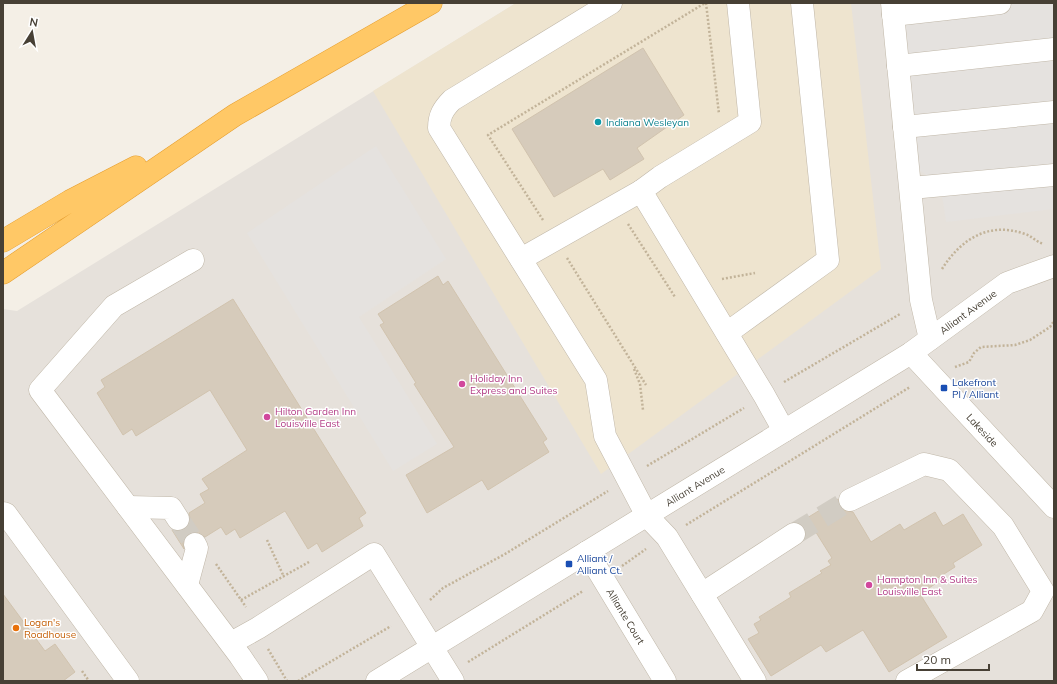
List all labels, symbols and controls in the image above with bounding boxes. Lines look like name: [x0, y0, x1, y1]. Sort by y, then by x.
north arrow: [12, 12, 52, 52]
text: N: [28, 15, 39, 30]
place label: Indiana Wesleyan: [606, 116, 689, 129]
marker: Indiana Wesleyan: [593, 117, 603, 127]
street label: Alliant Avenue: [937, 286, 999, 337]
place label: Holiday Inn Express and Suites: [470, 372, 558, 397]
place label: Lakefront Pl / Alliant: [952, 376, 999, 401]
marker: Holiday Inn Express and Suites: [457, 379, 467, 389]
marker: Lakefront Pl / Alliant: [939, 383, 949, 393]
place label: Hilton Garden Inn Louisville East: [275, 405, 356, 430]
street label: Lakeside: [964, 411, 1001, 449]
marker: Hilton Garden Inn Louisville East: [262, 412, 272, 422]
street label: Alliant Avenue: [663, 463, 727, 509]
place label: Alliant / Alliant Ct.: [577, 552, 622, 577]
marker: Alliant / Alliant Ct.: [564, 559, 574, 569]
place label: Hampton Inn & Suites Louisville East: [877, 573, 978, 598]
marker: Hampton Inn & Suites Louisville East: [864, 580, 874, 590]
street label: Alliante Court: [604, 586, 648, 647]
place label: Logan's Roadhouse: [24, 616, 76, 641]
marker: Logan's Roadhouse: [11, 623, 21, 633]
scale bar: [917, 646, 989, 672]
text: 20 m: [923, 652, 951, 667]

